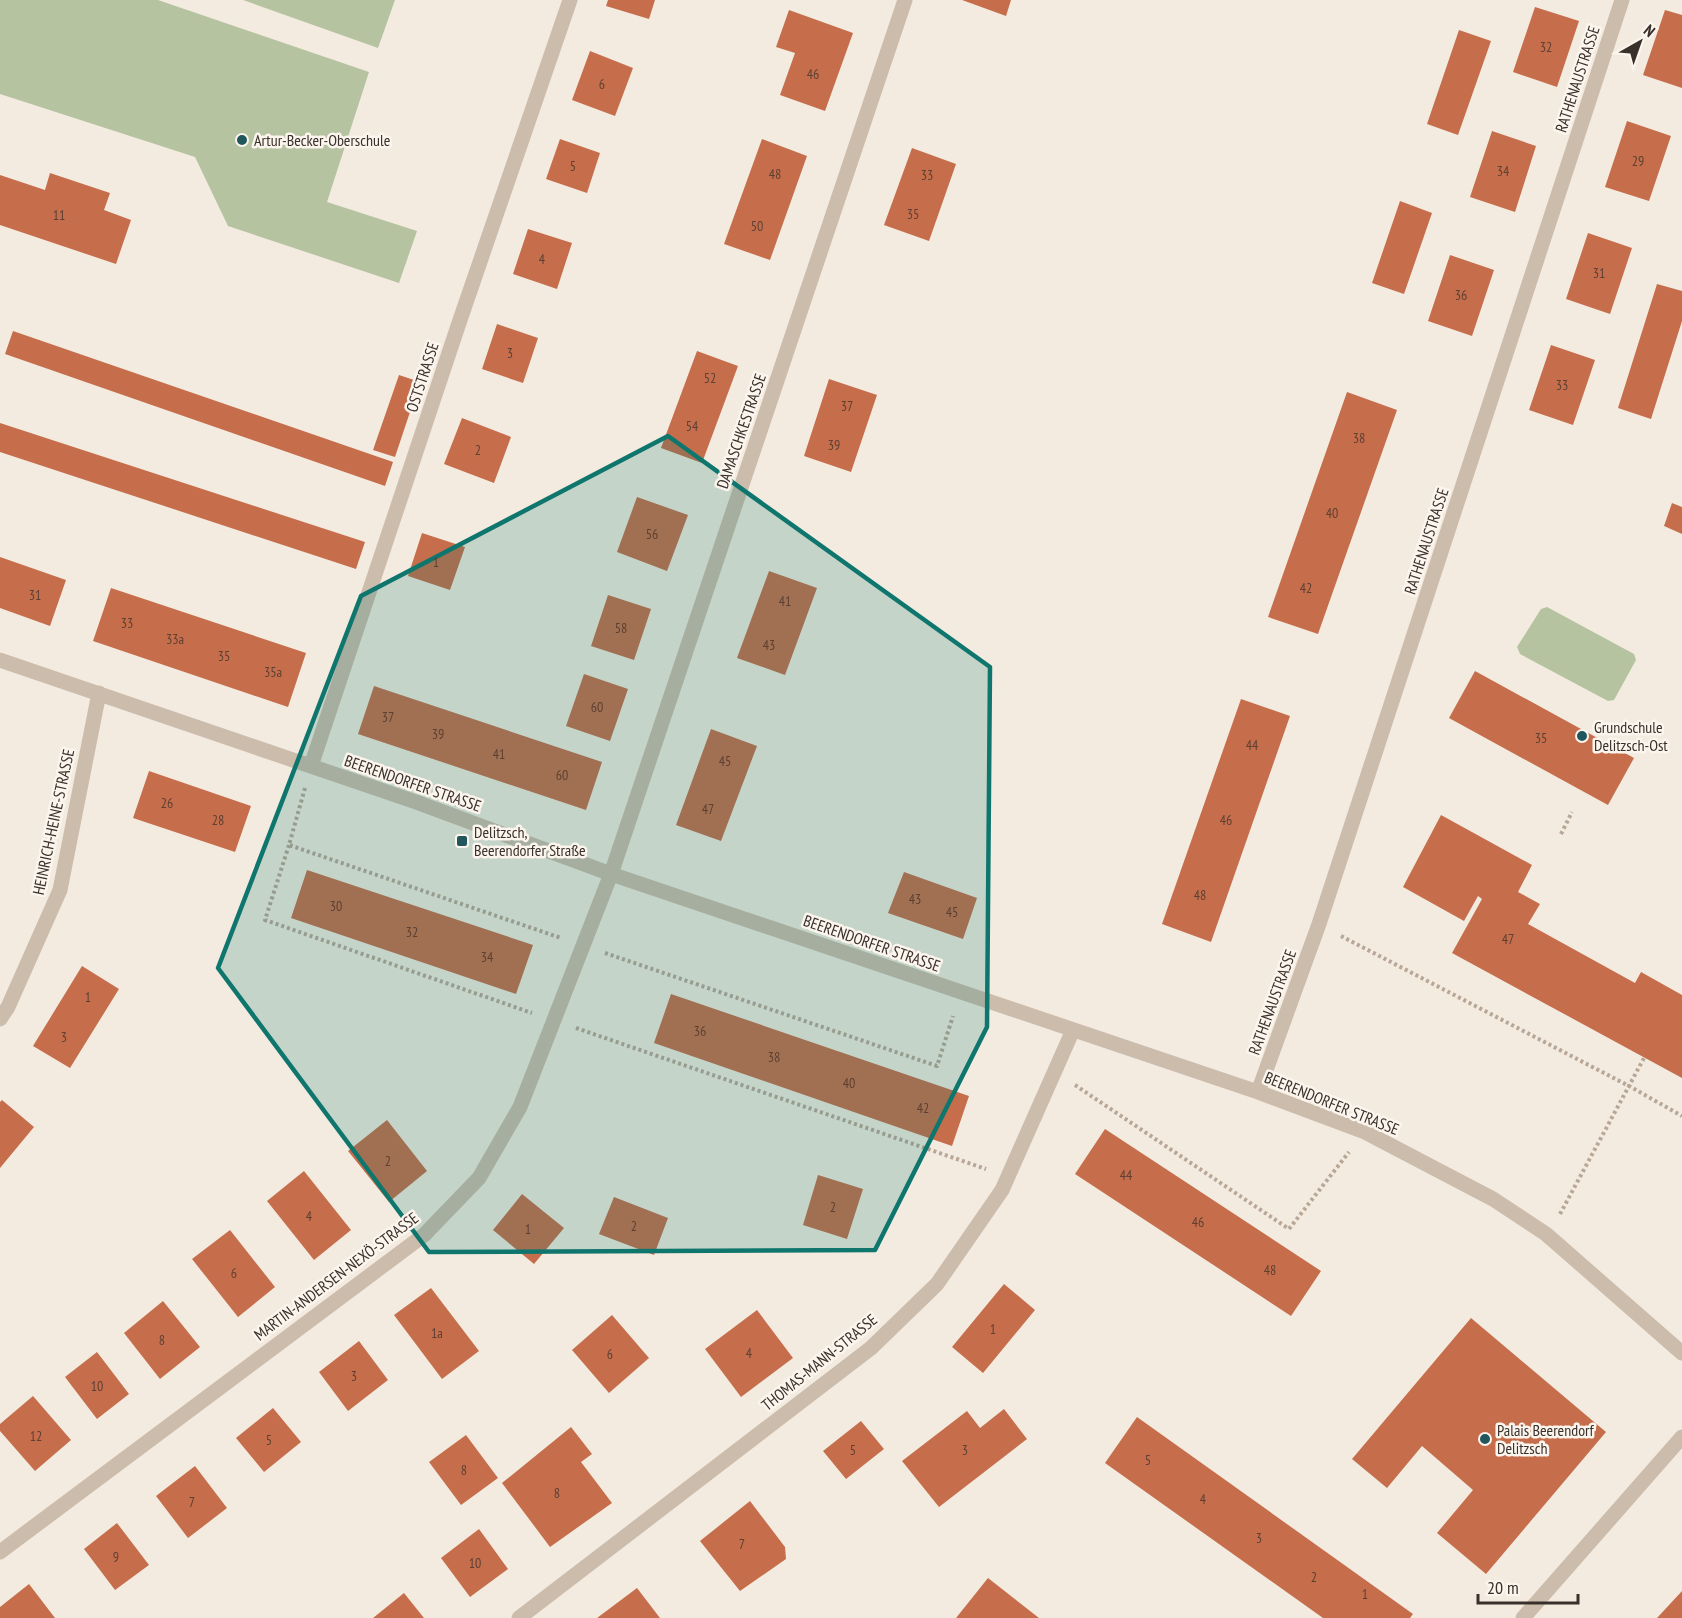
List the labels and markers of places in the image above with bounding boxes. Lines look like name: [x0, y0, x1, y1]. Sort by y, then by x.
place label: Artur-Becker-Oberschule: [254, 130, 390, 150]
marker: Artur-Becker-Oberschule: [235, 133, 249, 147]
place label: Grundschule Delitzsch-Ost: [1594, 717, 1668, 755]
marker: Grundschule Delitzsch-Ost: [1575, 729, 1589, 743]
place label: Delitzsch, Beerendorfer Straße: [474, 822, 586, 860]
marker: Delitzsch, Beerendorfer Straße: [455, 834, 469, 848]
place label: Palais Beerendorf Delitzsch: [1497, 1420, 1594, 1458]
marker: Palais Beerendorf Delitzsch: [1478, 1432, 1492, 1446]

